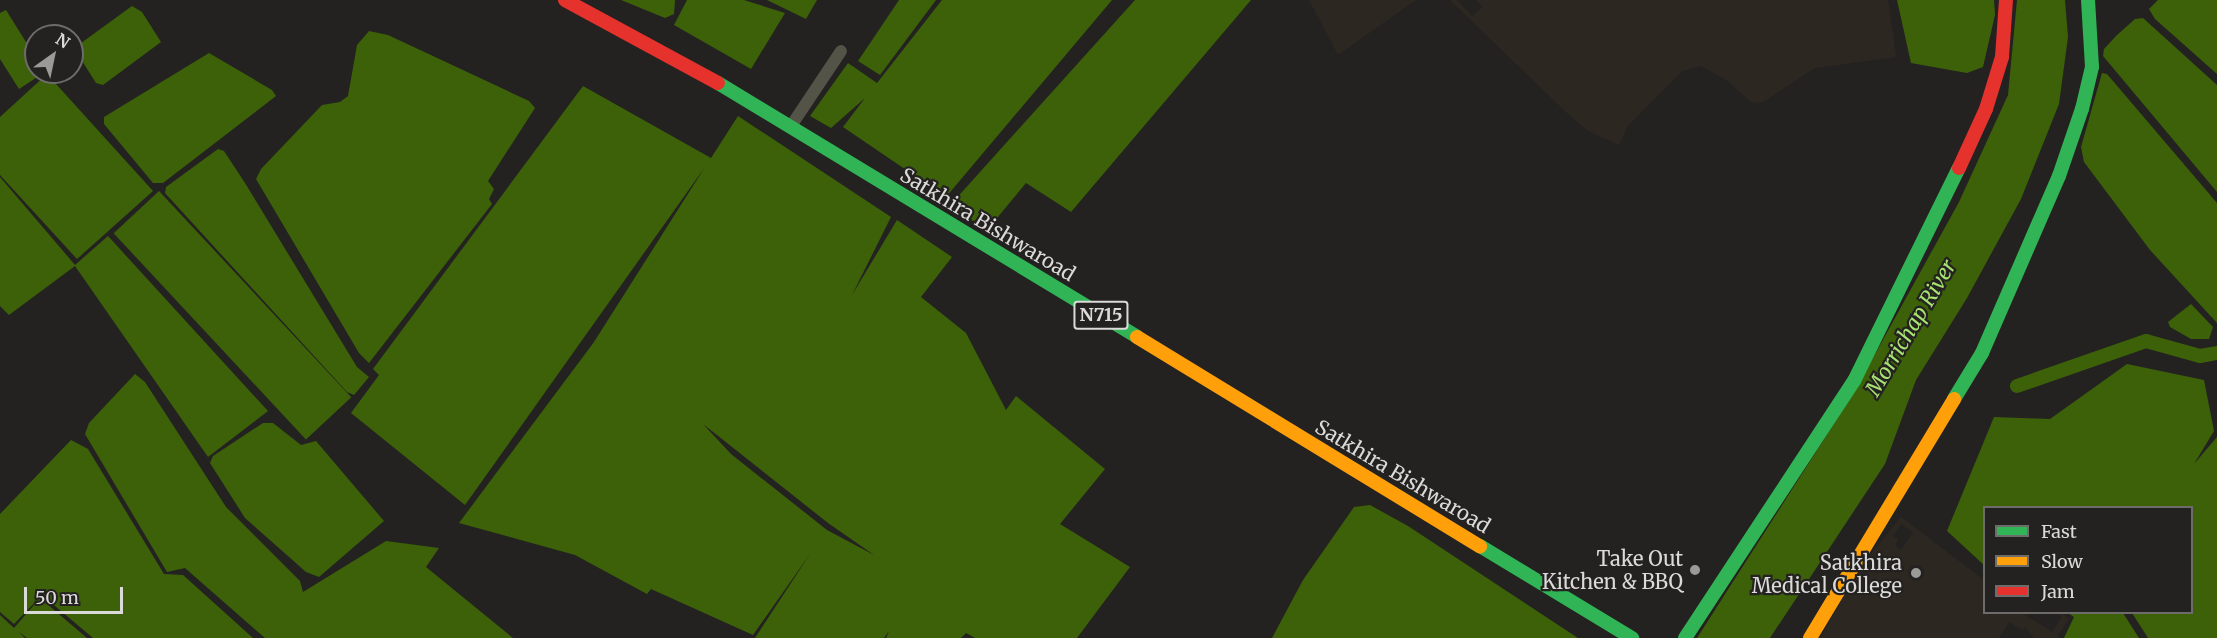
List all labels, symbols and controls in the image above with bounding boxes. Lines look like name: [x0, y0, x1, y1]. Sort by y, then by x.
north arrow: [24, 24, 84, 84]
text: N: [52, 29, 73, 52]
street label: Satkhira Bishwaroad: [896, 162, 1080, 286]
water label: Morrichap River: [1860, 255, 1962, 401]
road number: N715: [1072, 300, 1130, 330]
street label: Satkhira Bishwaroad: [1311, 414, 1495, 538]
legend: [1983, 506, 2193, 614]
text: Fast: [2041, 520, 2077, 543]
place label: Take Out Kitchen & BBQ: [1542, 546, 1683, 593]
place label: Satkhira Medical College: [1752, 550, 1902, 597]
text: Slow: [2041, 550, 2083, 573]
marker: Take Out Kitchen & BBQ: [1688, 563, 1702, 577]
marker: Satkhira Medical College: [1907, 564, 1925, 582]
scale bar: [27, 575, 126, 613]
text: Jam: [2041, 580, 2075, 603]
text: 50 m: [35, 586, 79, 609]

